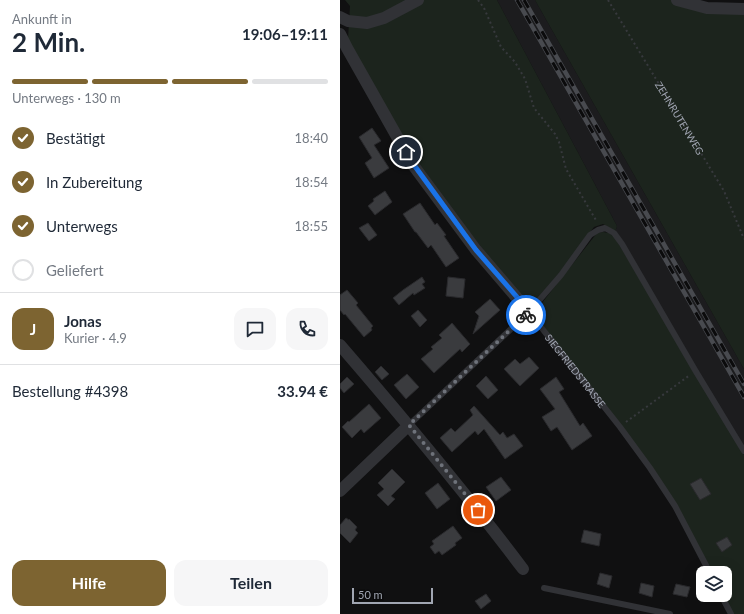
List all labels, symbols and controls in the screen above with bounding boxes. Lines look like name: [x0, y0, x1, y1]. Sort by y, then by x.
text: Ankunft in: [12, 11, 72, 27]
text: 19:06–19:11: [242, 25, 328, 43]
text: 2 Min.: [12, 26, 85, 58]
street label: ZEHNRUTENWEG: [653, 79, 706, 157]
text: Unterwegs · 130 m: [12, 90, 121, 106]
icon: check: [12, 127, 34, 149]
text: Bestätigt: [46, 129, 105, 147]
text: 18:40: [295, 130, 328, 146]
pin: [389, 135, 423, 169]
icon: home: [395, 141, 417, 163]
icon: check: [12, 171, 34, 193]
text: In Zubereitung: [46, 173, 142, 191]
text: 18:54: [295, 174, 328, 190]
icon: check: [12, 215, 34, 237]
text: Unterwegs: [46, 217, 118, 235]
text: 18:55: [295, 218, 328, 234]
text: Geliefert: [46, 261, 104, 279]
courier: [506, 295, 546, 335]
icon: bike: [515, 304, 537, 326]
button: chat: [234, 308, 276, 350]
button: phone: [286, 308, 328, 350]
text: Jonas: [64, 312, 101, 330]
text: J: [30, 320, 36, 338]
text: Kurier · 4.9: [64, 330, 127, 346]
street label: SIEGFRIEDSTRASSE: [543, 332, 608, 410]
text: Bestellung #4398: [12, 382, 128, 400]
text: 33.94 €: [277, 382, 328, 400]
pin: [461, 493, 495, 527]
icon: bag: [467, 499, 489, 521]
button: Hilfe: [12, 560, 166, 606]
button: Teilen: [174, 560, 328, 606]
map controls: [696, 566, 732, 602]
button: layers: [696, 566, 732, 602]
scale bar: [352, 586, 433, 605]
text: 50 m: [358, 588, 383, 601]

